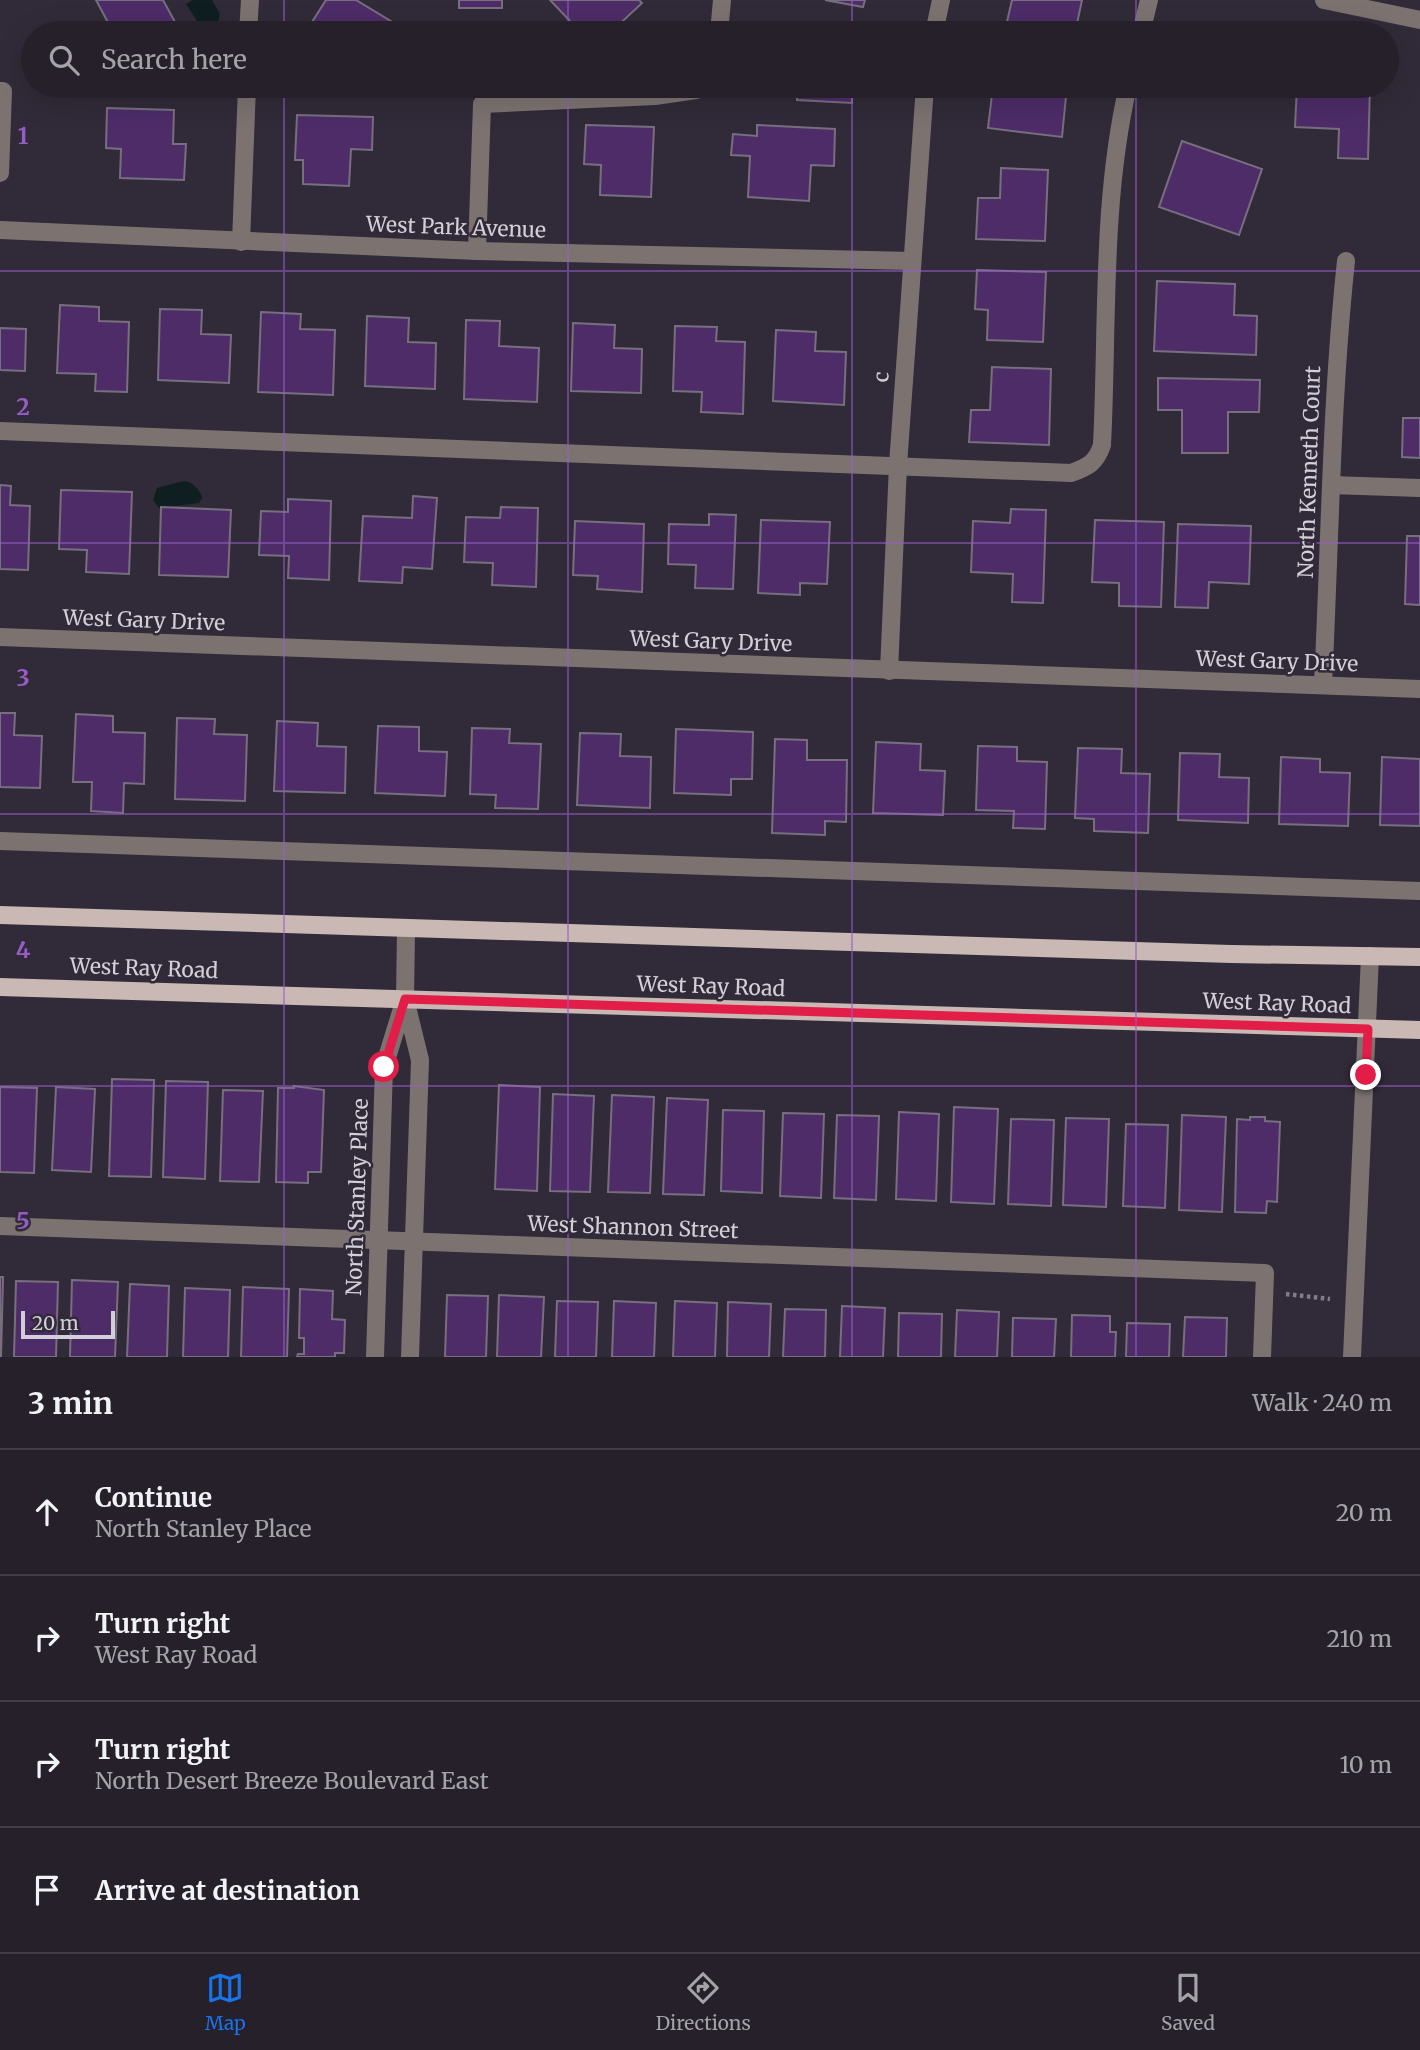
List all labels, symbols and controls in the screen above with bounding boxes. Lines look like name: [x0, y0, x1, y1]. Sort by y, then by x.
search box: [21, 21, 1399, 98]
icon: search: [45, 41, 83, 79]
text: Search here: [101, 43, 247, 76]
text: 1: [18, 121, 29, 150]
street label: West Park Avenue: [365, 210, 546, 244]
street label: North Kenneth Court: [1292, 365, 1326, 579]
street label: c: [867, 371, 895, 383]
text: 2: [16, 392, 30, 421]
street label: West Gary Drive: [61, 604, 226, 636]
street label: West Gary Drive: [628, 625, 793, 657]
street label: West Gary Drive: [1194, 645, 1359, 677]
text: 3: [16, 663, 30, 692]
text: 4: [16, 935, 31, 964]
street label: West Ray Road: [68, 952, 219, 984]
street label: West Ray Road: [635, 970, 786, 1002]
street label: West Ray Road: [1201, 987, 1352, 1019]
route start: [368, 1051, 399, 1082]
route end: [1350, 1059, 1381, 1090]
street label: North Stanley Place: [340, 1098, 374, 1296]
text: 5: [16, 1206, 30, 1235]
street label: West Shannon Street: [526, 1210, 739, 1244]
scale bar: [21, 1308, 116, 1340]
text: 20 m: [32, 1311, 79, 1335]
text: 3 min: [28, 1384, 113, 1422]
text: Walk · 240 m: [1252, 1388, 1392, 1417]
text: Continue: [95, 1481, 212, 1514]
icon: ahead: [28, 1493, 66, 1531]
text: 20 m: [1336, 1498, 1392, 1527]
text: North Stanley Place: [95, 1514, 311, 1543]
text: Turn right: [95, 1607, 230, 1640]
icon: right: [28, 1619, 66, 1657]
text: 210 m: [1327, 1624, 1392, 1653]
text: West Ray Road: [95, 1640, 257, 1669]
text: Turn right: [95, 1733, 230, 1766]
icon: right: [28, 1745, 66, 1783]
text: 10 m: [1339, 1750, 1392, 1779]
text: North Desert Breeze Boulevard East: [95, 1766, 489, 1795]
icon: arrive: [28, 1871, 66, 1909]
text: Arrive at destination: [95, 1874, 360, 1907]
tab: Map: [205, 1969, 246, 2035]
tab: Directions: [656, 1969, 751, 2035]
tab: Saved: [1161, 1969, 1215, 2035]

